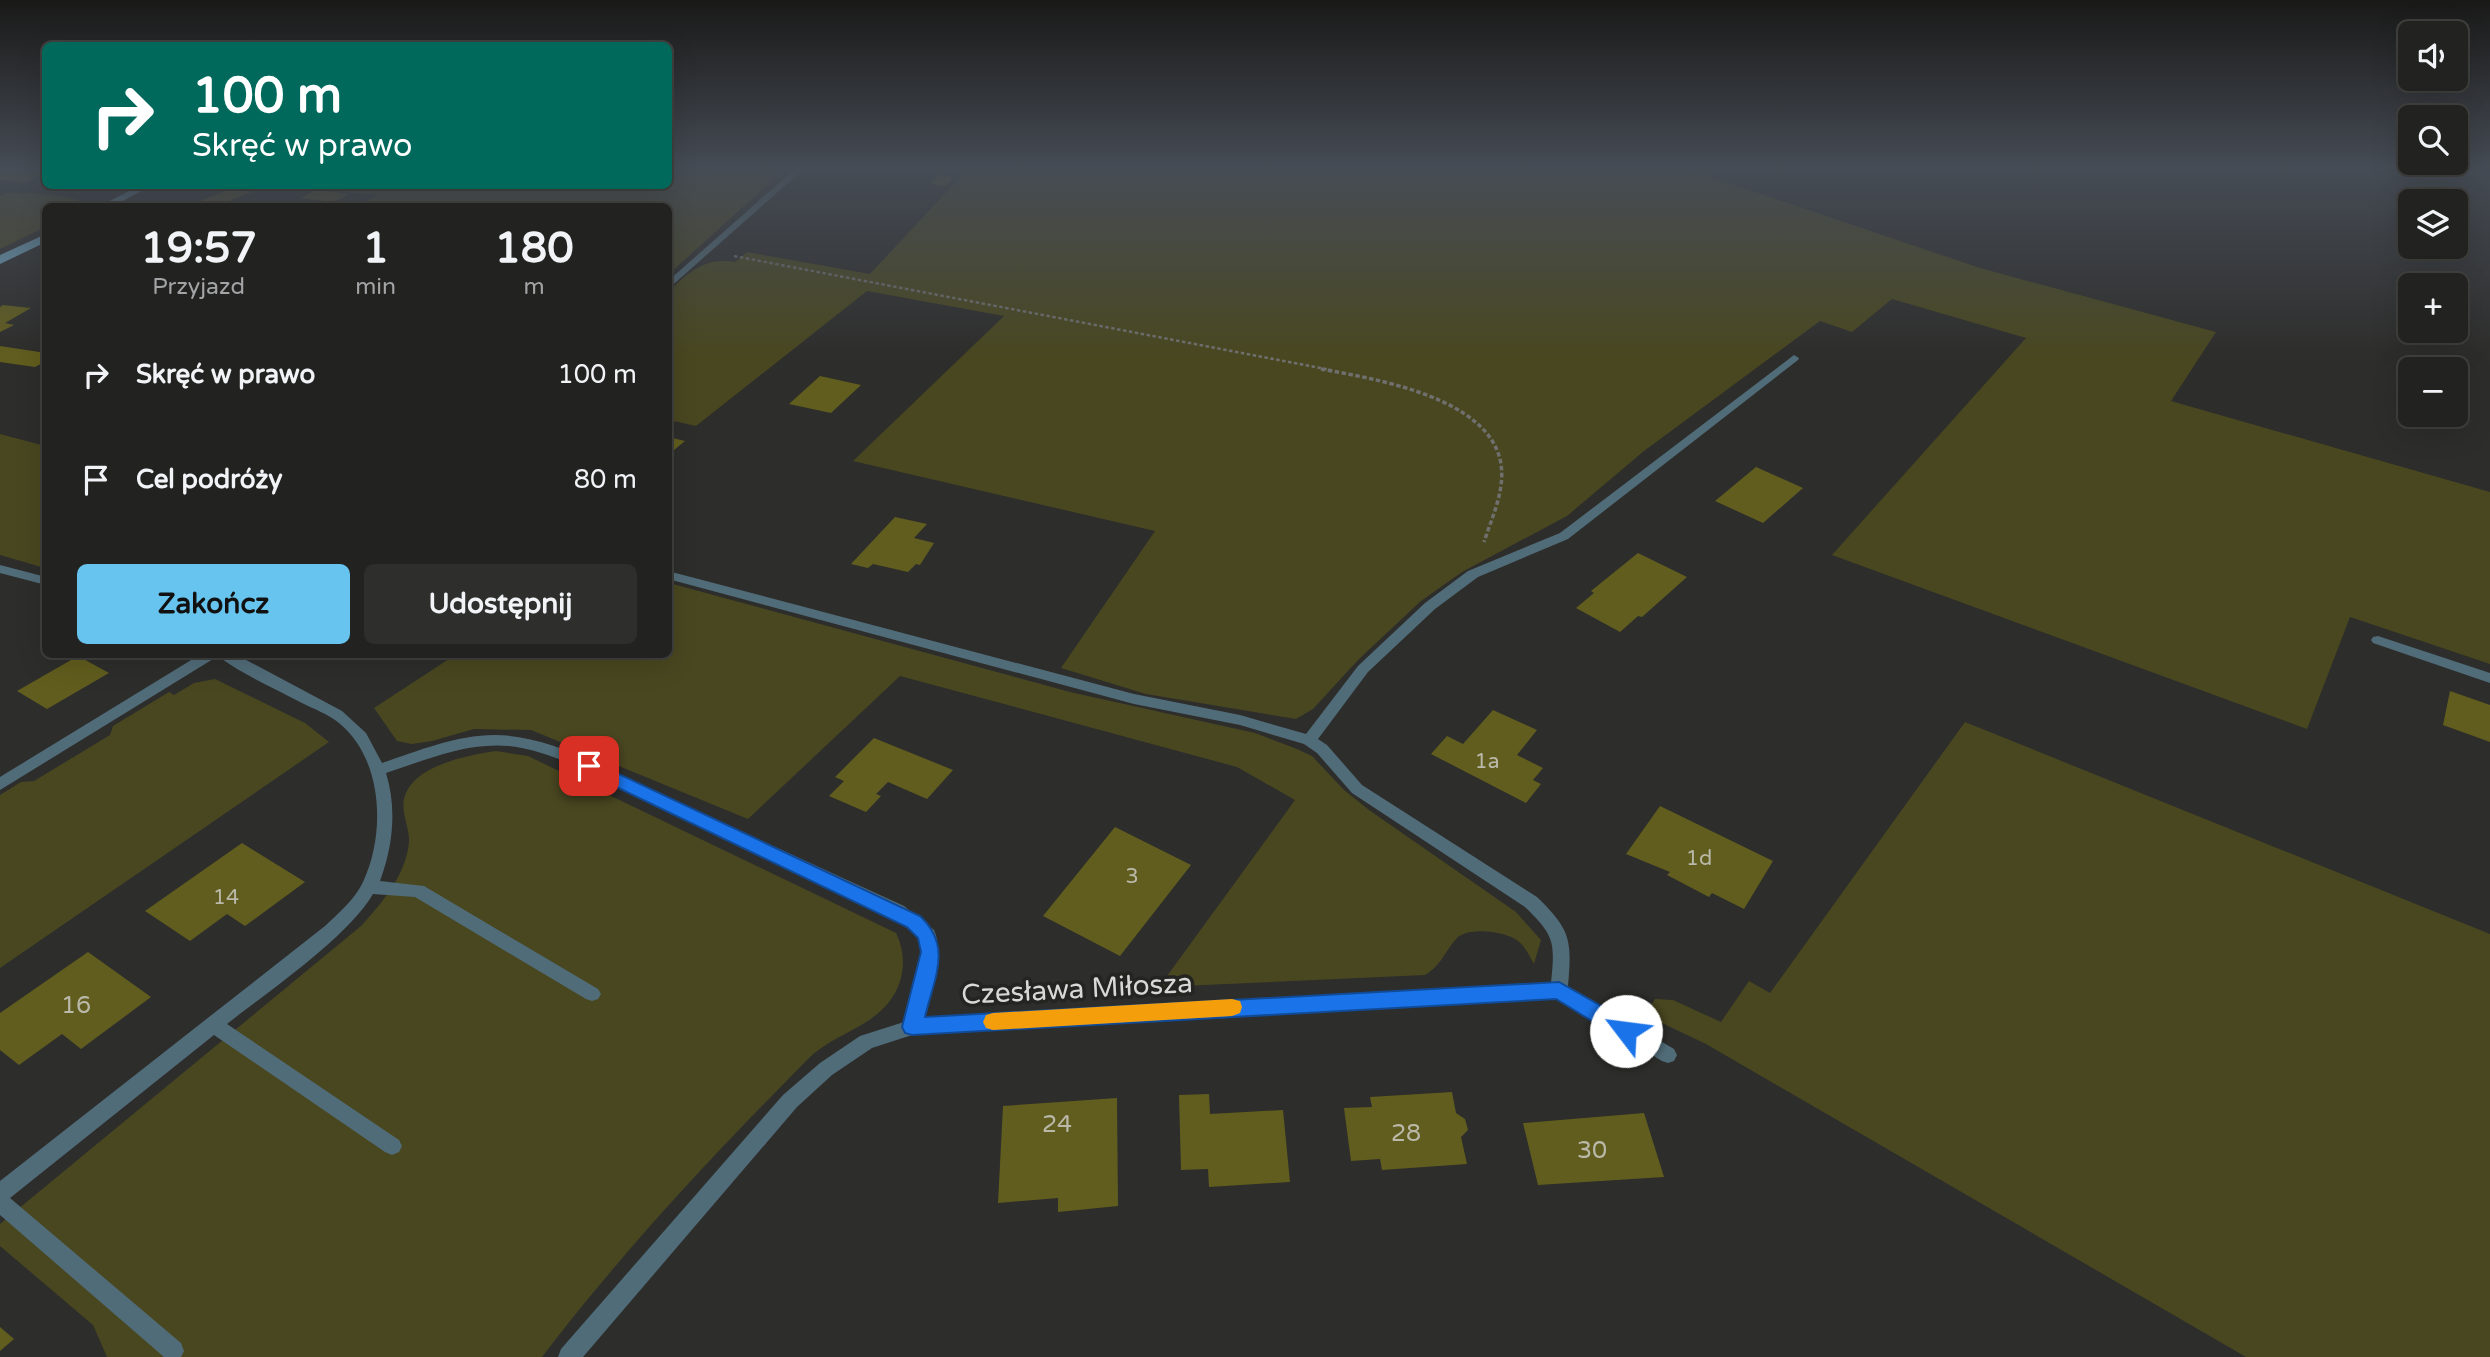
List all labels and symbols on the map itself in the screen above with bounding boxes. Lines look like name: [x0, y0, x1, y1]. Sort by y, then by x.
pin: [559, 736, 619, 796]
house number: 1a: [1475, 749, 1500, 774]
house number: 1d: [1686, 846, 1712, 871]
house number: 3: [1125, 864, 1139, 889]
house number: 14: [213, 885, 239, 910]
street label: Czesława Miłosza: [960, 966, 1194, 1012]
house number: 16: [61, 991, 91, 1020]
position arrow: [1589, 994, 1663, 1068]
house number: 24: [1042, 1110, 1072, 1139]
house number: 28: [1391, 1119, 1421, 1148]
house number: 30: [1577, 1136, 1607, 1165]

